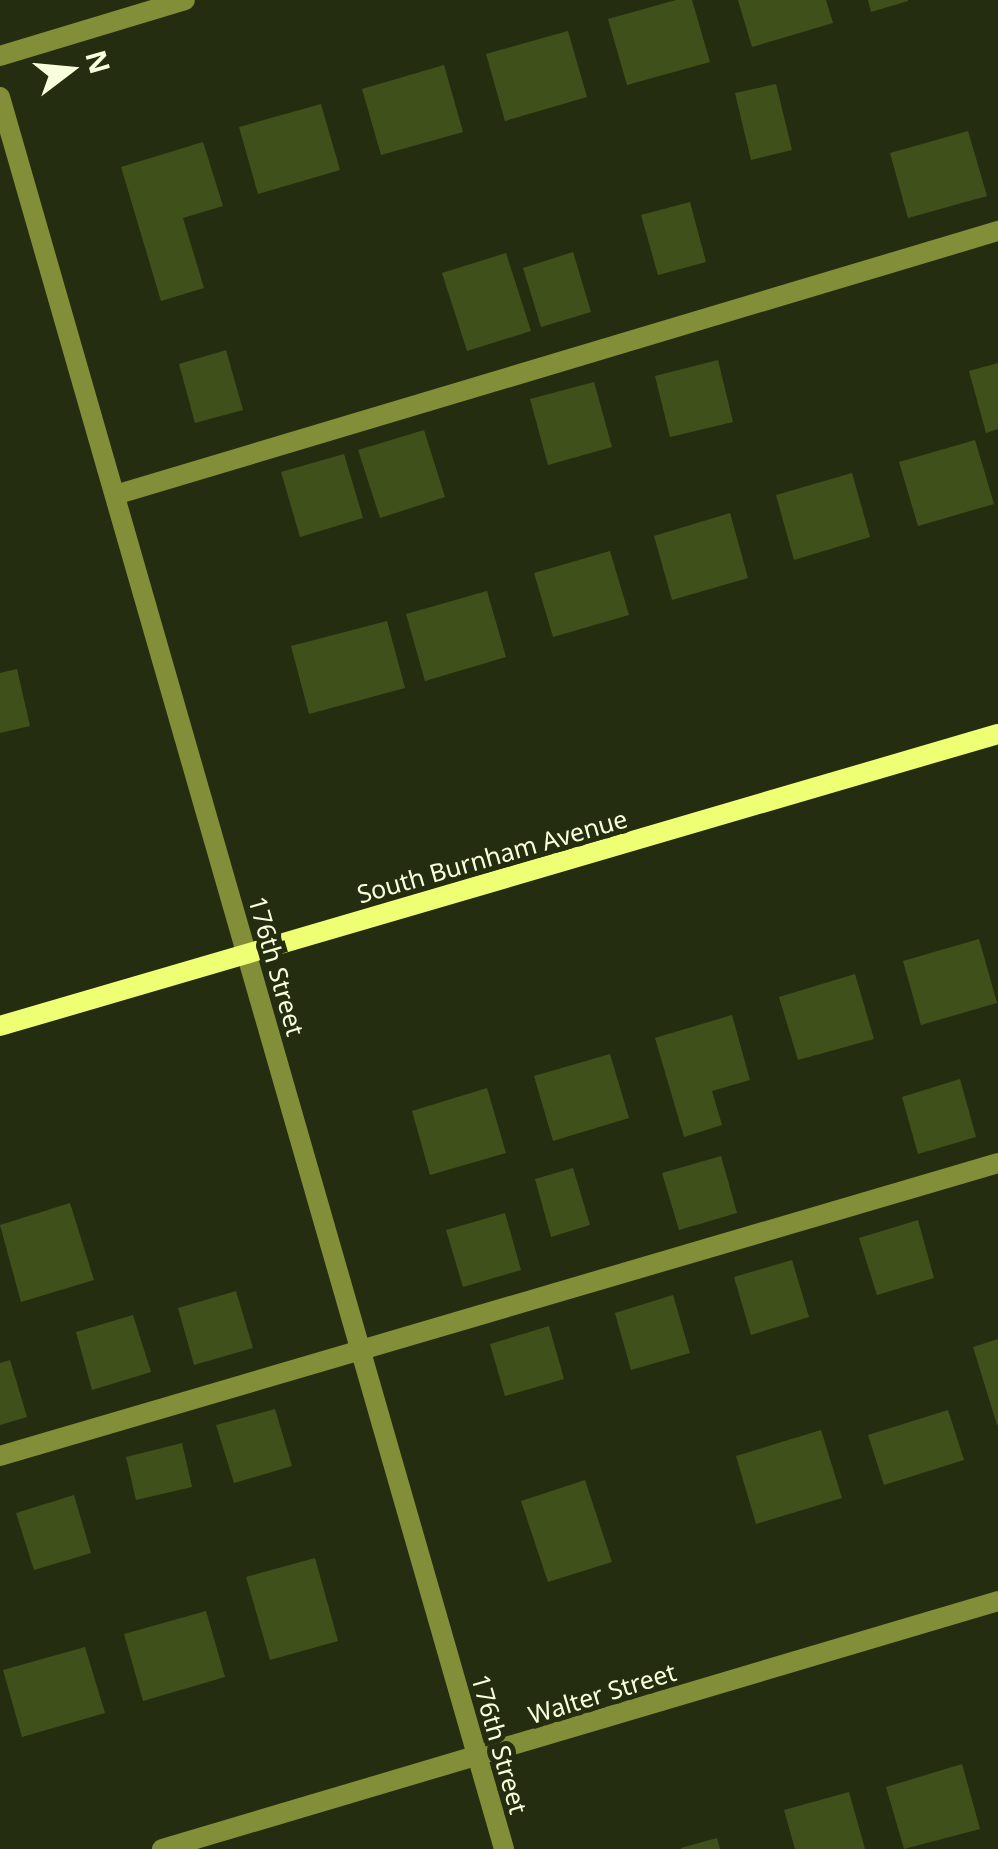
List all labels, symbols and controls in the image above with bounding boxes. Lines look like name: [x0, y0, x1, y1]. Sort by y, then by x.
north arrow: [20, 20, 120, 120]
text: N: [77, 46, 120, 78]
street label: South Burnham Avenue: [353, 803, 631, 909]
street label: 176th Street: [243, 893, 311, 1039]
street label: Walter Street: [524, 1656, 680, 1730]
street label: 176th Street: [466, 1671, 534, 1817]

